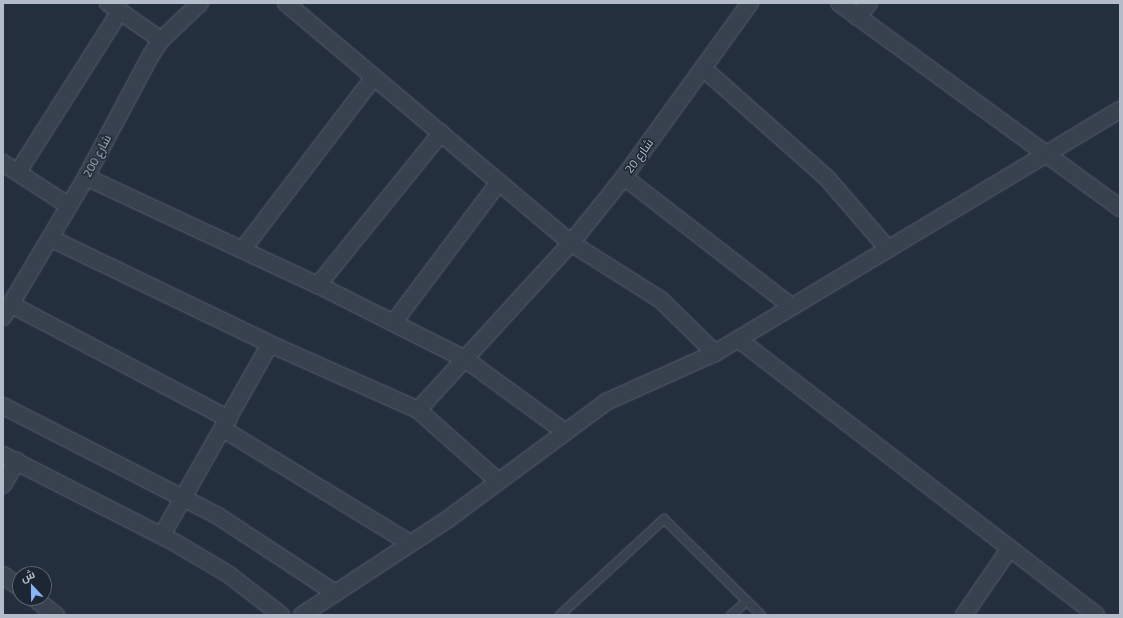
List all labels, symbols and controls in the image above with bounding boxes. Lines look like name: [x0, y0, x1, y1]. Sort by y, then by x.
street label: شارع 200: [80, 132, 114, 180]
street label: شارع 20: [622, 136, 656, 176]
north arrow: [12, 566, 52, 606]
text: ش: [18, 566, 37, 586]

